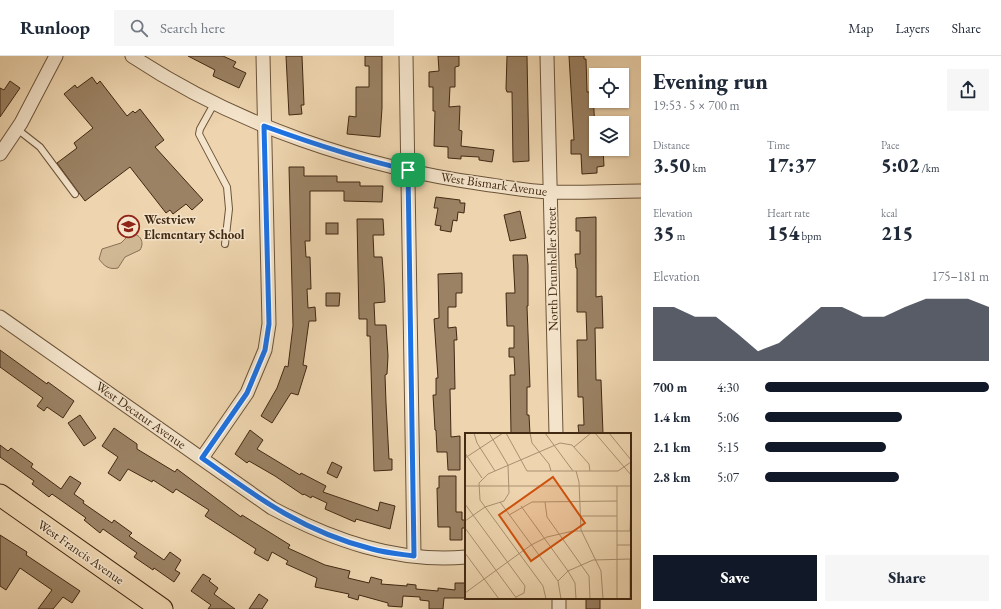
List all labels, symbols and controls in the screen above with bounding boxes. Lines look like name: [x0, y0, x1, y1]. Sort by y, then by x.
search box: [114, 10, 394, 46]
text: Runloop: [20, 15, 90, 40]
icon: search: [128, 17, 150, 39]
text: Search here: [160, 18, 225, 37]
text: Map: [848, 19, 873, 37]
text: Layers: [895, 19, 930, 37]
text: Share: [952, 19, 981, 37]
text: Evening run: [653, 67, 768, 96]
map controls: [589, 68, 629, 156]
button: locate: [589, 68, 629, 108]
button: share: [947, 69, 989, 111]
text: 19:53 · 5 × 700 m: [653, 97, 740, 114]
button: layers: [589, 116, 629, 156]
text: Distance: [653, 138, 690, 152]
text: Time: [767, 138, 790, 152]
text: Pace: [881, 138, 899, 152]
text: 3.50: [653, 152, 690, 178]
text: 17:37: [767, 152, 816, 178]
text: 5:02: [881, 152, 919, 178]
pin: [391, 153, 425, 187]
icon: arrive: [397, 159, 419, 181]
text: km: [690, 161, 706, 175]
text: /km: [919, 161, 940, 175]
street label: West Bismark Avenue: [440, 168, 548, 200]
text: Elevation: [653, 206, 693, 220]
text: Heart rate: [767, 206, 810, 220]
text: kcal: [881, 206, 898, 220]
street label: North Drumheller Street: [542, 207, 562, 331]
place label: Westview Elementary School: [144, 211, 245, 243]
school or university icon: Westview Elementary School: [115, 213, 141, 239]
text: 35: [653, 220, 675, 246]
text: 154: [767, 220, 799, 246]
text: 215: [881, 220, 913, 246]
text: m: [675, 229, 685, 243]
text: bpm: [799, 229, 822, 243]
text: Elevation: [653, 268, 700, 285]
text: 175–181 m: [932, 268, 989, 285]
street label: West Decatur Avenue: [92, 377, 190, 453]
text: 700 m: [653, 379, 687, 396]
text: 4:30: [717, 379, 739, 396]
text: 1.4 km: [653, 409, 691, 426]
text: 5:06: [717, 409, 739, 426]
inset map: [465, 433, 631, 599]
text: 2.1 km: [653, 439, 691, 456]
text: 5:15: [717, 439, 739, 456]
text: 2.8 km: [653, 469, 691, 486]
text: 5:07: [717, 469, 739, 486]
street label: West Francis Avenue: [34, 516, 128, 588]
button: Save: [653, 555, 817, 601]
button: Share: [825, 555, 989, 601]

